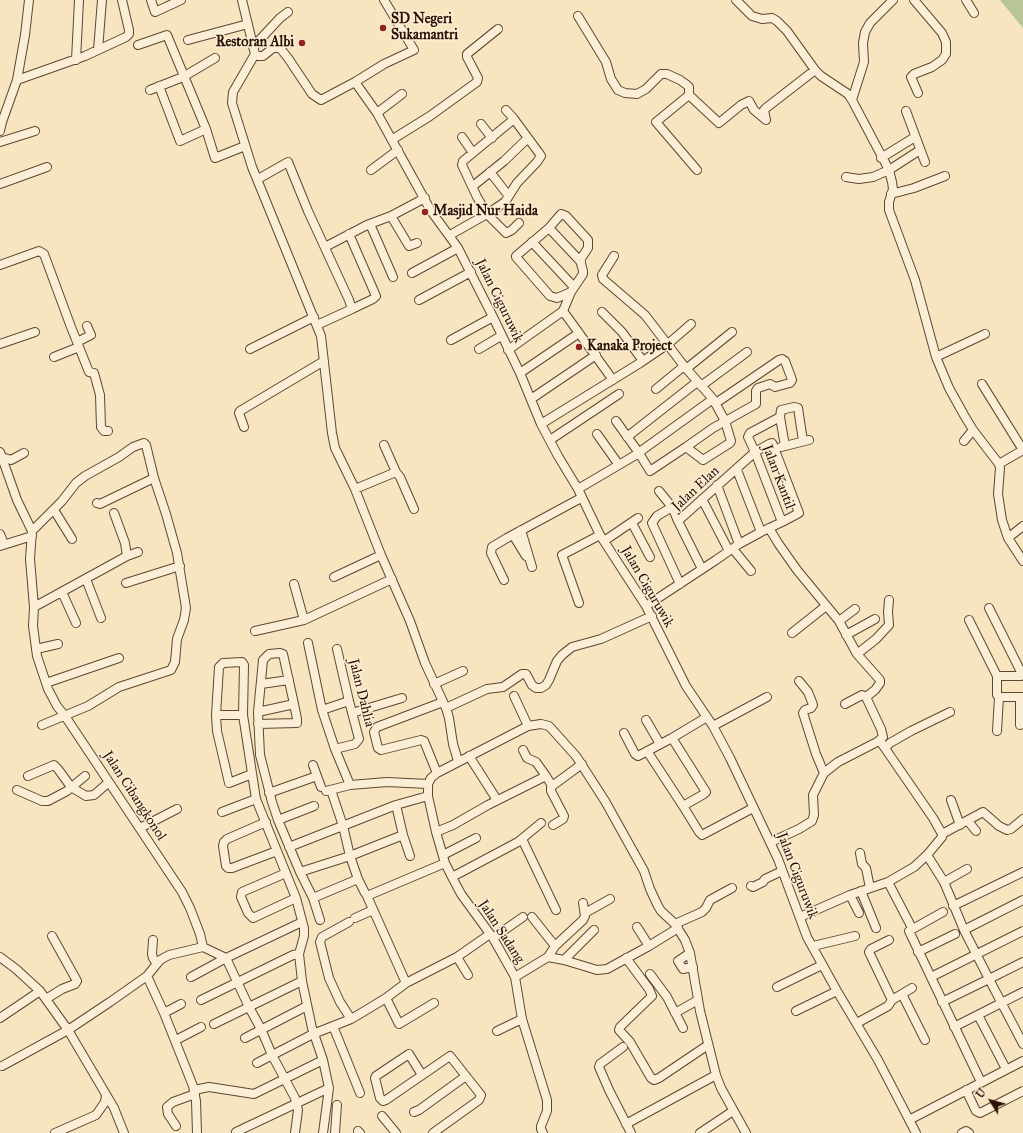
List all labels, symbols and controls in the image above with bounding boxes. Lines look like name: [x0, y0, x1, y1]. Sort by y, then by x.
place label: SD Negeri Sukamantri: [391, 12, 458, 44]
marker: SD Negeri Sukamantri: [378, 23, 388, 33]
place label: Restoran Albi: [216, 35, 294, 51]
marker: Restoran Albi: [297, 38, 307, 48]
place label: Masjid Nur Haida: [433, 204, 538, 220]
marker: Masjid Nur Haida: [420, 207, 430, 217]
street label: Jalan Ciguruwik: [471, 256, 527, 346]
place label: Kanaka Project: [587, 339, 672, 355]
marker: Kanaka Project: [574, 342, 584, 352]
street label: Jalan Kantil: [758, 442, 798, 512]
street label: Jalan Elan: [669, 463, 723, 515]
street label: Jalan Ciguruwik: [617, 543, 677, 631]
street label: Jalan Dahlia: [344, 657, 378, 729]
street label: Jalan Cibangkonol: [99, 748, 169, 844]
street label: Jalan Ciguruwik: [773, 830, 821, 922]
street label: Jalan Sadang: [474, 897, 528, 967]
north arrow: [971, 1081, 1011, 1121]
text: U: [973, 1086, 989, 1101]

